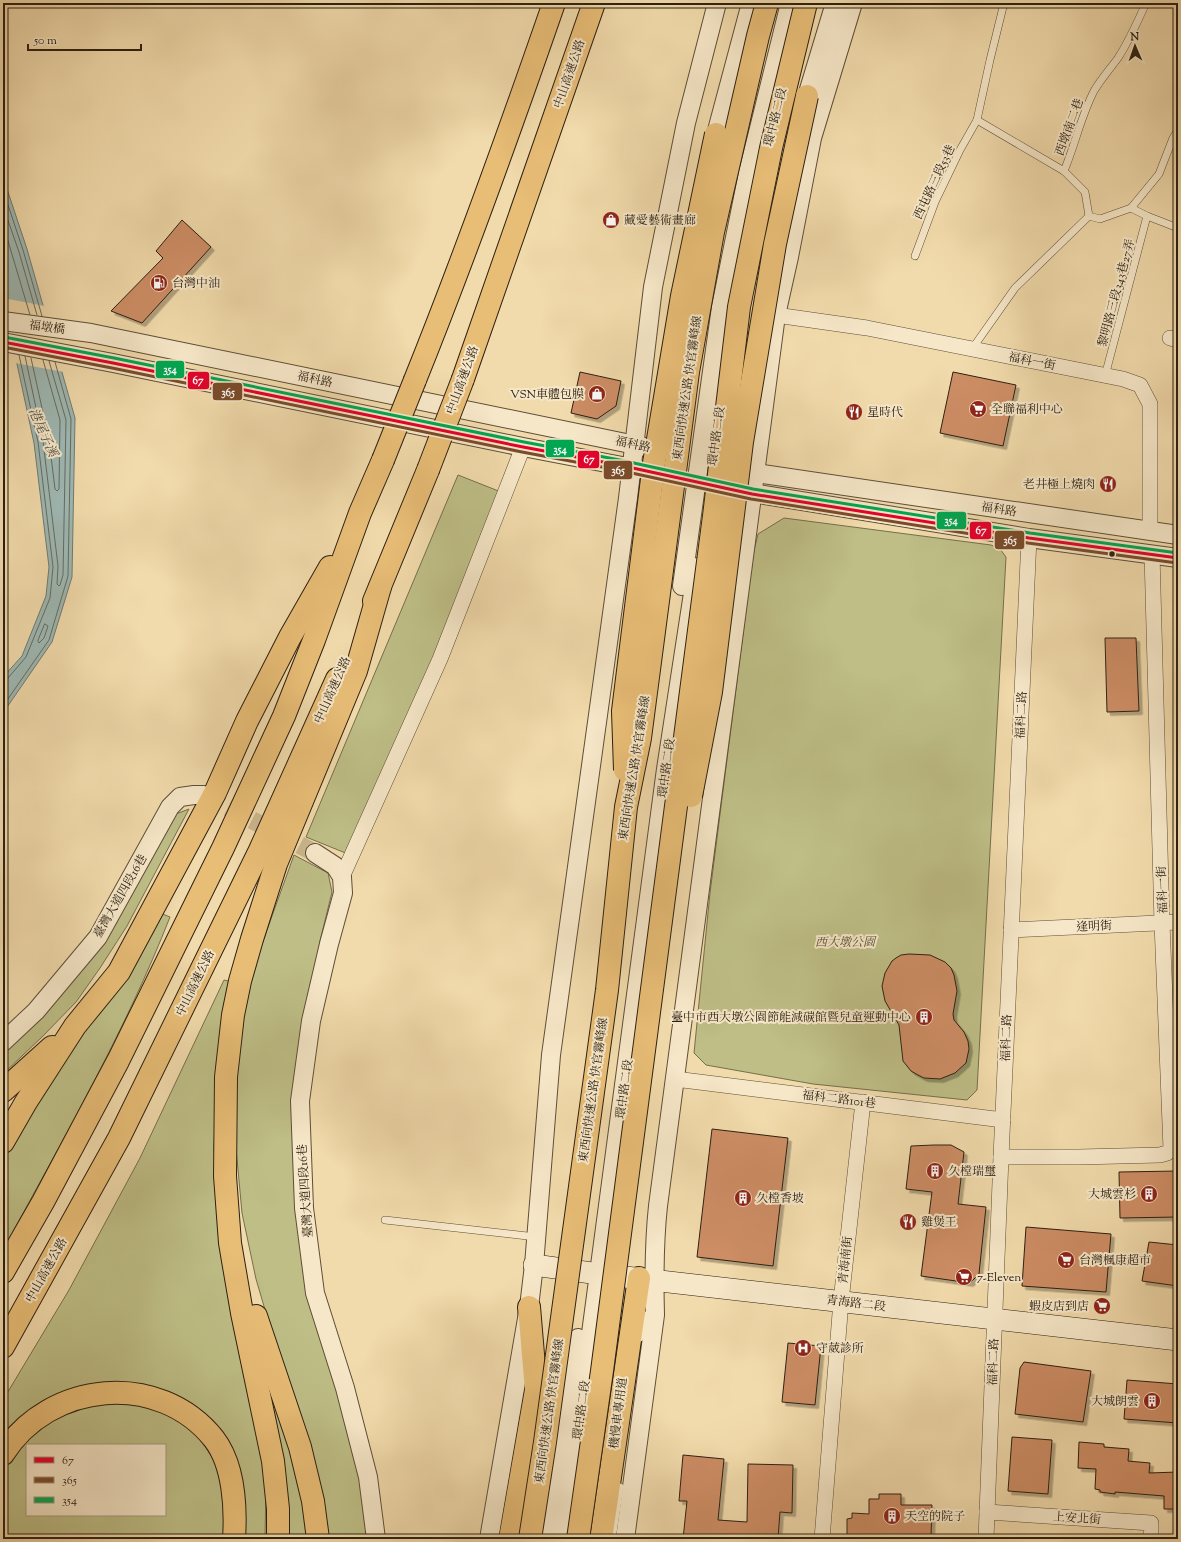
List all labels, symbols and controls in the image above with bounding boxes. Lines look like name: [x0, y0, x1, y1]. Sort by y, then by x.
scale bar: [28, 26, 141, 52]
north arrow: [1115, 26, 1155, 66]
text: N: [1129, 29, 1140, 45]
text: 50 m: [33, 32, 57, 50]
street label: 中山高速公路: [550, 37, 590, 111]
street label: 環中路二段: [760, 86, 792, 149]
street label: 西墩南二巷: [1051, 96, 1089, 159]
street label: 西屯路三段53巷: [910, 142, 960, 223]
shop icon: 藏愛藝術畫廊: [601, 210, 621, 230]
place label: 藏愛藝術畫廊: [624, 212, 696, 230]
street label: 黎明路三段343巷27弄: [1094, 237, 1140, 349]
fuel station icon: 台灣中油: [149, 273, 169, 293]
place label: 台灣中油: [172, 275, 220, 293]
street label: 東西向快速公路 快官霧峰線: [669, 314, 707, 462]
street label: 福墩橋: [28, 317, 66, 339]
street label: 中山高速公路: [442, 343, 484, 417]
street label: 福科一街: [1007, 349, 1058, 376]
line badge: 354: [155, 360, 185, 379]
text: 354: [163, 362, 177, 378]
street label: 福科路: [295, 367, 334, 393]
line badge: 67: [187, 371, 210, 390]
text: 67: [193, 373, 204, 389]
line badge: 365: [212, 382, 243, 401]
shop icon: VSN車體包膜: [587, 384, 607, 404]
text: 365: [221, 385, 235, 401]
place label: VSN車體包膜: [510, 386, 584, 404]
supermarket icon: 全聯福利中心: [968, 399, 988, 419]
place label: 全聯福利中心: [991, 401, 1063, 419]
restaurant icon: 星時代: [844, 402, 864, 422]
place label: 星時代: [867, 404, 903, 422]
water label: 港尾子溪: [23, 405, 62, 462]
street label: 環中路二段: [704, 405, 730, 467]
street label: 福科路: [613, 432, 652, 458]
line badge: 354: [545, 439, 575, 458]
text: 354: [553, 442, 567, 458]
line badge: 67: [577, 450, 600, 469]
text: 67: [584, 452, 595, 468]
line badge: 365: [603, 460, 633, 480]
text: 365: [611, 463, 625, 479]
restaurant icon: 老井極上燒肉: [1098, 474, 1118, 494]
place label: 老井極上燒肉: [1023, 476, 1095, 494]
street label: 福科路: [980, 498, 1018, 522]
line badge: 354: [936, 511, 967, 530]
text: 354: [944, 513, 958, 529]
line badge: 67: [969, 521, 992, 540]
text: 67: [976, 523, 987, 539]
line badge: 365: [994, 530, 1025, 550]
text: 365: [1003, 533, 1017, 549]
unlabelled marker: [1107, 549, 1117, 559]
street label: 中山高速公路: [310, 654, 356, 727]
street label: 福科二路: [1012, 691, 1032, 739]
street label: 東西向快速公路 快官霧峰線: [615, 694, 655, 842]
street label: 環中路二段: [654, 737, 680, 799]
street label: 臺灣大道四段16巷: [90, 851, 152, 942]
street label: 福科一街: [1153, 865, 1173, 914]
street label: 逢明街: [1076, 917, 1113, 937]
park label: 西大墩公園: [815, 934, 877, 952]
street label: 中山高速公路: [172, 947, 220, 1020]
building icon: 臺中市西大墩公園節能減碳館暨兒童運動中心: [914, 1007, 934, 1027]
place label: 臺中市西大墩公園節能減碳館暨兒童運動中心: [671, 1009, 911, 1027]
street label: 福科二路: [997, 1014, 1017, 1062]
street label: 東西向快速公路 快官霧峰線: [575, 1016, 613, 1164]
street label: 環中路二段: [612, 1058, 638, 1120]
street label: 福科二路101巷: [801, 1087, 877, 1113]
street label: 臺灣大道四段16巷: [294, 1143, 318, 1238]
building icon: 久樘瑞璽: [925, 1161, 945, 1181]
place label: 久樘瑞璽: [948, 1163, 996, 1181]
building icon: 大城雲杉: [1139, 1184, 1159, 1204]
place label: 大城雲杉: [1088, 1186, 1136, 1204]
building icon: 久樘香坡: [733, 1188, 753, 1208]
place label: 久樘香坡: [756, 1190, 804, 1208]
restaurant icon: 雞煲王: [898, 1212, 918, 1232]
place label: 雞煲王: [921, 1214, 957, 1232]
street label: 青海南街: [835, 1234, 858, 1285]
street label: 中山高速公路: [22, 1235, 72, 1306]
supermarket icon: 台灣楓康超市: [1056, 1250, 1076, 1270]
place label: 台灣楓康超市: [1079, 1252, 1151, 1270]
supermarket icon: 7-Eleven: [954, 1267, 974, 1287]
place label: 7-Eleven: [977, 1269, 1021, 1287]
street label: 青海路二段: [825, 1291, 887, 1317]
supermarket icon: 蝦皮店到店: [1092, 1296, 1112, 1316]
place label: 蝦皮店到店: [1029, 1298, 1089, 1316]
street label: 東西向快速公路 快官霧峰線: [531, 1337, 569, 1485]
hospital icon: 守葳診所: [793, 1338, 813, 1358]
street label: 福科二路: [984, 1338, 1004, 1386]
place label: 守葳診所: [816, 1340, 864, 1358]
street label: 機慢車專用道: [606, 1376, 632, 1450]
street label: 環中路二段: [569, 1379, 595, 1441]
building icon: 大城朗雲: [1142, 1391, 1162, 1411]
place label: 大城朗雲: [1091, 1393, 1139, 1411]
legend: [26, 1444, 166, 1516]
text: 67: [62, 1452, 74, 1470]
text: 365: [62, 1472, 77, 1490]
text: 354: [62, 1492, 77, 1510]
building icon: 天空的院子: [882, 1506, 902, 1526]
place label: 天空的院子: [905, 1508, 965, 1526]
street label: 上安北街: [1052, 1508, 1102, 1530]

